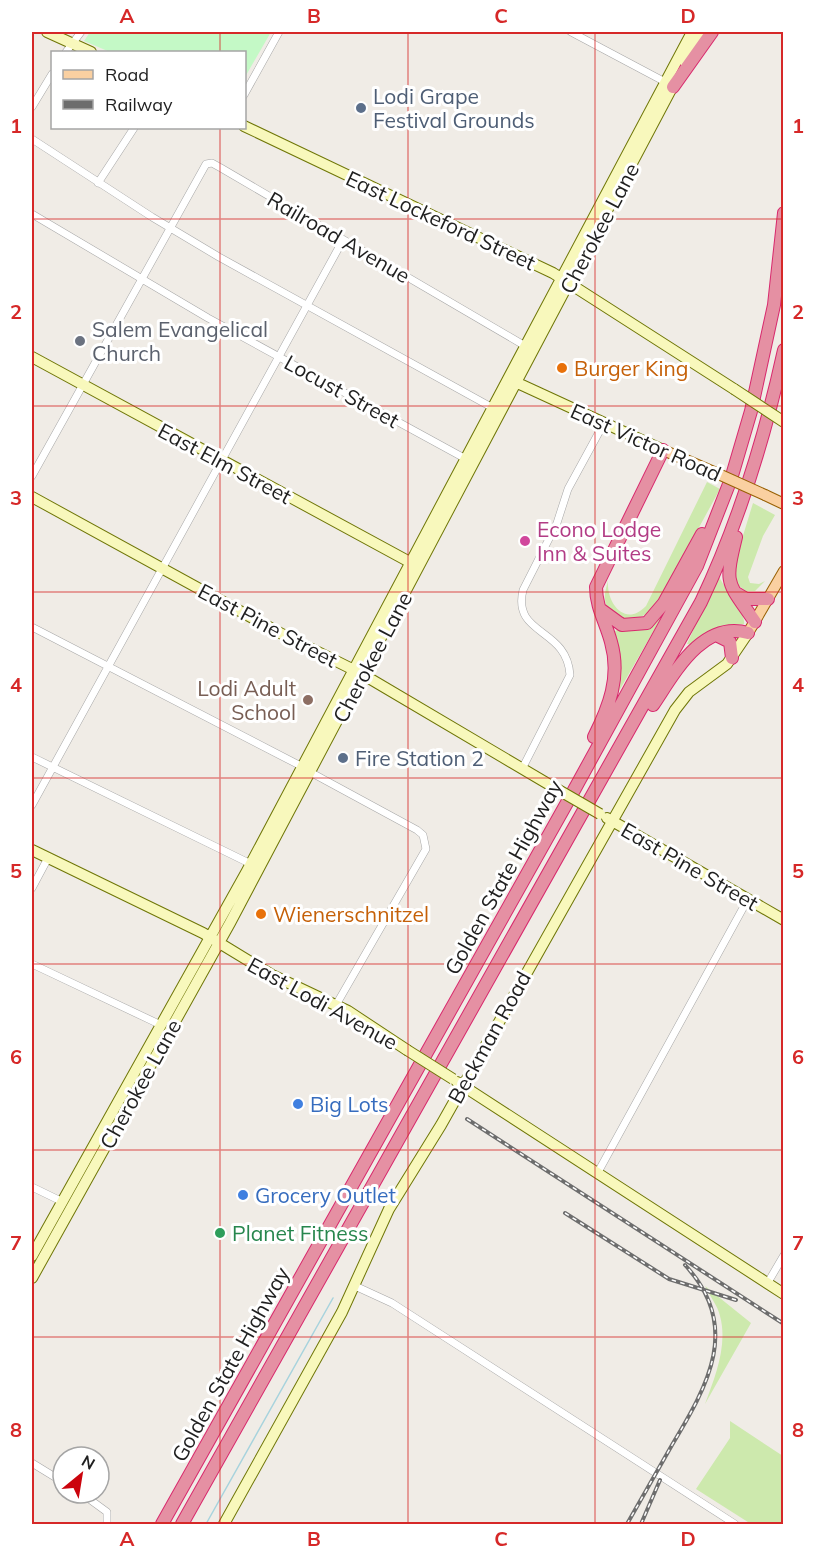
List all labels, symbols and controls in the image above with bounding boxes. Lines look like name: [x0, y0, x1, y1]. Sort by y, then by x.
text: A: [120, 3, 135, 28]
text: B: [307, 3, 321, 28]
text: C: [494, 3, 508, 28]
text: D: [680, 3, 696, 28]
legend: [51, 51, 246, 129]
text: Road: [105, 63, 149, 86]
place label: Lodi Grape Festival Grounds: [373, 83, 535, 133]
text: Railway: [105, 93, 173, 116]
marker: Lodi Grape Festival Grounds: [354, 101, 368, 115]
text: 1: [10, 113, 22, 138]
text: 1: [792, 113, 804, 138]
street label: Cherokee Lane: [554, 158, 644, 298]
street label: East Lockeford Street: [342, 165, 540, 275]
street label: Railroad Avenue: [263, 186, 415, 288]
text: 2: [10, 299, 22, 324]
text: 2: [792, 299, 804, 324]
place label: Salem Evangelical Church: [92, 316, 268, 366]
marker: Salem Evangelical Church: [73, 334, 87, 348]
street label: Locust Street: [280, 349, 404, 433]
place label: Burger King: [574, 355, 688, 381]
marker: Burger King: [555, 361, 569, 375]
street label: East Victor Road: [567, 397, 725, 487]
street label: East Elm Street: [154, 417, 296, 509]
text: 3: [10, 485, 22, 510]
text: 3: [792, 485, 804, 510]
place label: Econo Lodge Inn & Suites: [537, 516, 661, 566]
marker: Econo Lodge Inn & Suites: [518, 534, 532, 548]
street label: East Pine Street: [194, 577, 342, 673]
street label: Cherokee Lane: [327, 587, 417, 727]
text: 4: [10, 672, 22, 697]
text: 4: [792, 672, 804, 697]
place label: Lodi Adult School: [197, 675, 296, 725]
marker: Lodi Adult School: [301, 693, 315, 707]
place label: Fire Station 2: [355, 745, 484, 771]
marker: Fire Station 2: [336, 751, 350, 765]
street label: Golden State Highway: [439, 775, 567, 979]
street label: East Pine Street: [617, 816, 763, 916]
text: 5: [10, 858, 22, 883]
text: 5: [792, 858, 804, 883]
place label: Wienerschnitzel: [273, 901, 429, 927]
marker: Wienerschnitzel: [254, 907, 268, 921]
street label: East Lodi Avenue: [243, 951, 403, 1055]
street label: Beckman Road: [442, 966, 536, 1108]
street label: Cherokee Lane: [94, 1015, 186, 1153]
text: 6: [10, 1044, 22, 1069]
text: 6: [792, 1044, 804, 1069]
place label: Big Lots: [310, 1091, 388, 1117]
marker: Big Lots: [291, 1097, 305, 1111]
place label: Grocery Outlet: [255, 1182, 396, 1208]
marker: Grocery Outlet: [236, 1188, 250, 1202]
place label: Planet Fitness: [232, 1220, 369, 1246]
marker: Planet Fitness: [213, 1226, 227, 1240]
text: 7: [10, 1230, 22, 1255]
text: 7: [792, 1230, 804, 1255]
street label: Golden State Highway: [166, 1262, 294, 1466]
text: 8: [10, 1417, 22, 1442]
text: 8: [792, 1417, 804, 1442]
north arrow: [51, 1445, 111, 1505]
text: N: [78, 1450, 99, 1474]
text: A: [120, 1526, 135, 1551]
text: B: [307, 1526, 321, 1551]
text: C: [494, 1526, 508, 1551]
text: D: [680, 1526, 696, 1551]

